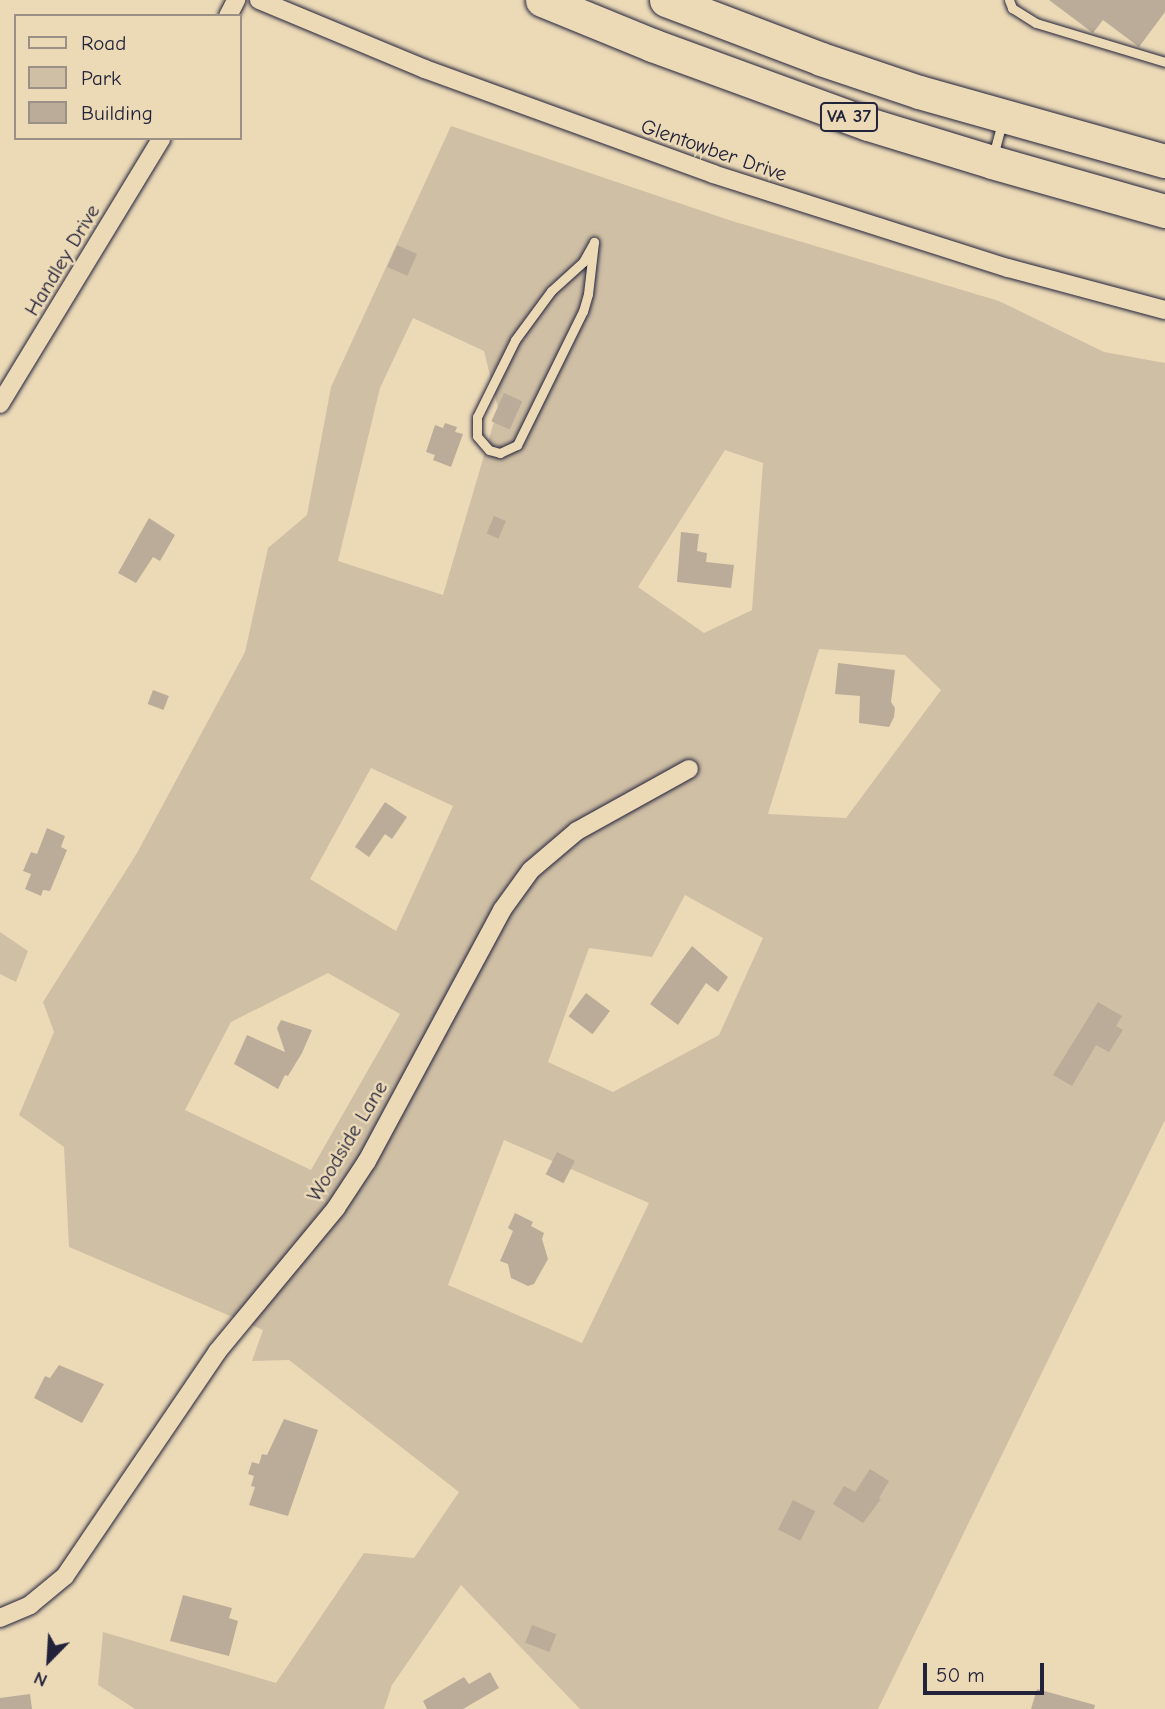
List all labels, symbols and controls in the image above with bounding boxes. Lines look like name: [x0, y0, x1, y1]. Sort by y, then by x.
legend: [14, 14, 242, 140]
text: Road: [81, 31, 126, 55]
text: Park: [81, 66, 121, 90]
text: Building: [81, 101, 153, 125]
road number: VA 37: [819, 102, 879, 132]
street label: Glentowber Drive: [638, 113, 790, 187]
street label: Handley Drive: [19, 200, 105, 320]
street label: Woodside Lane: [301, 1076, 393, 1206]
north arrow: [14, 1625, 84, 1695]
scale bar: [927, 1650, 1048, 1694]
text: 50 m: [936, 1663, 985, 1687]
text: N: [30, 1667, 51, 1692]

